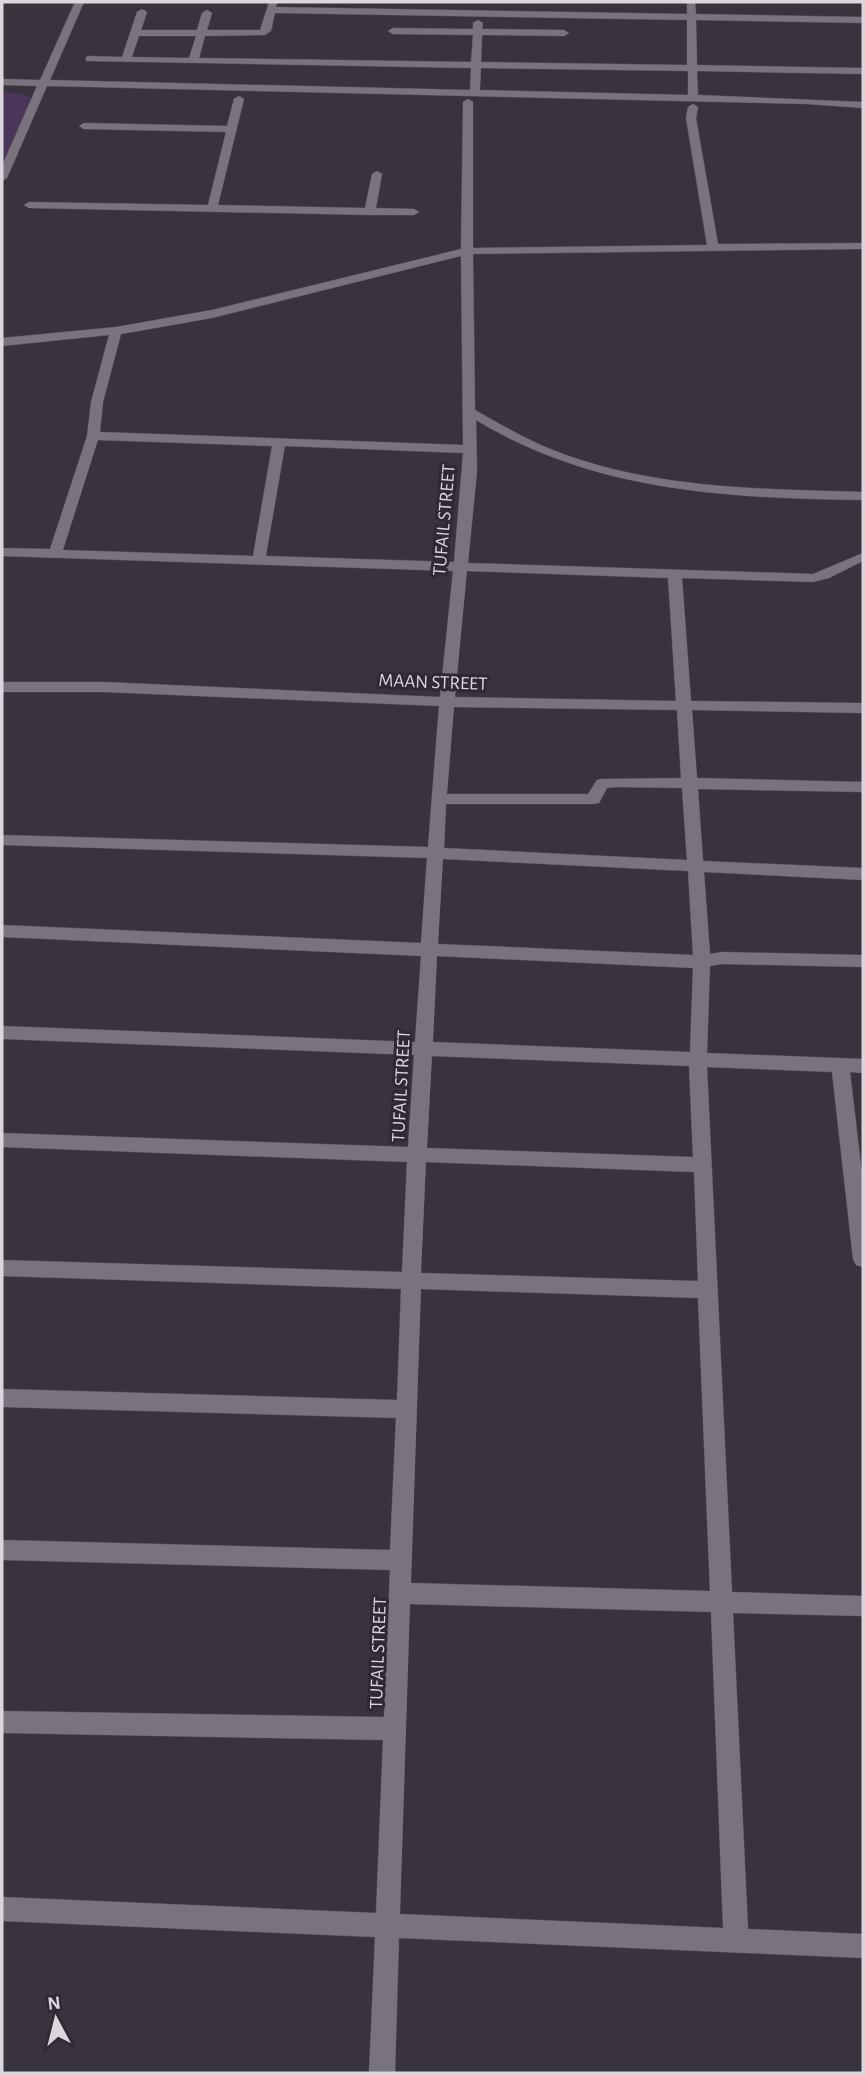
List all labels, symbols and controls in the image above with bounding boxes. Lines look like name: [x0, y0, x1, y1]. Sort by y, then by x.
street label: TUFAIL STREET: [430, 463, 459, 577]
street label: MAAN STREET: [378, 671, 488, 694]
street label: TUFAIL STREET: [389, 1030, 414, 1143]
street label: TUFAIL STREET: [367, 1597, 390, 1709]
north arrow: [21, 1984, 91, 2054]
text: N: [46, 1993, 62, 2014]

